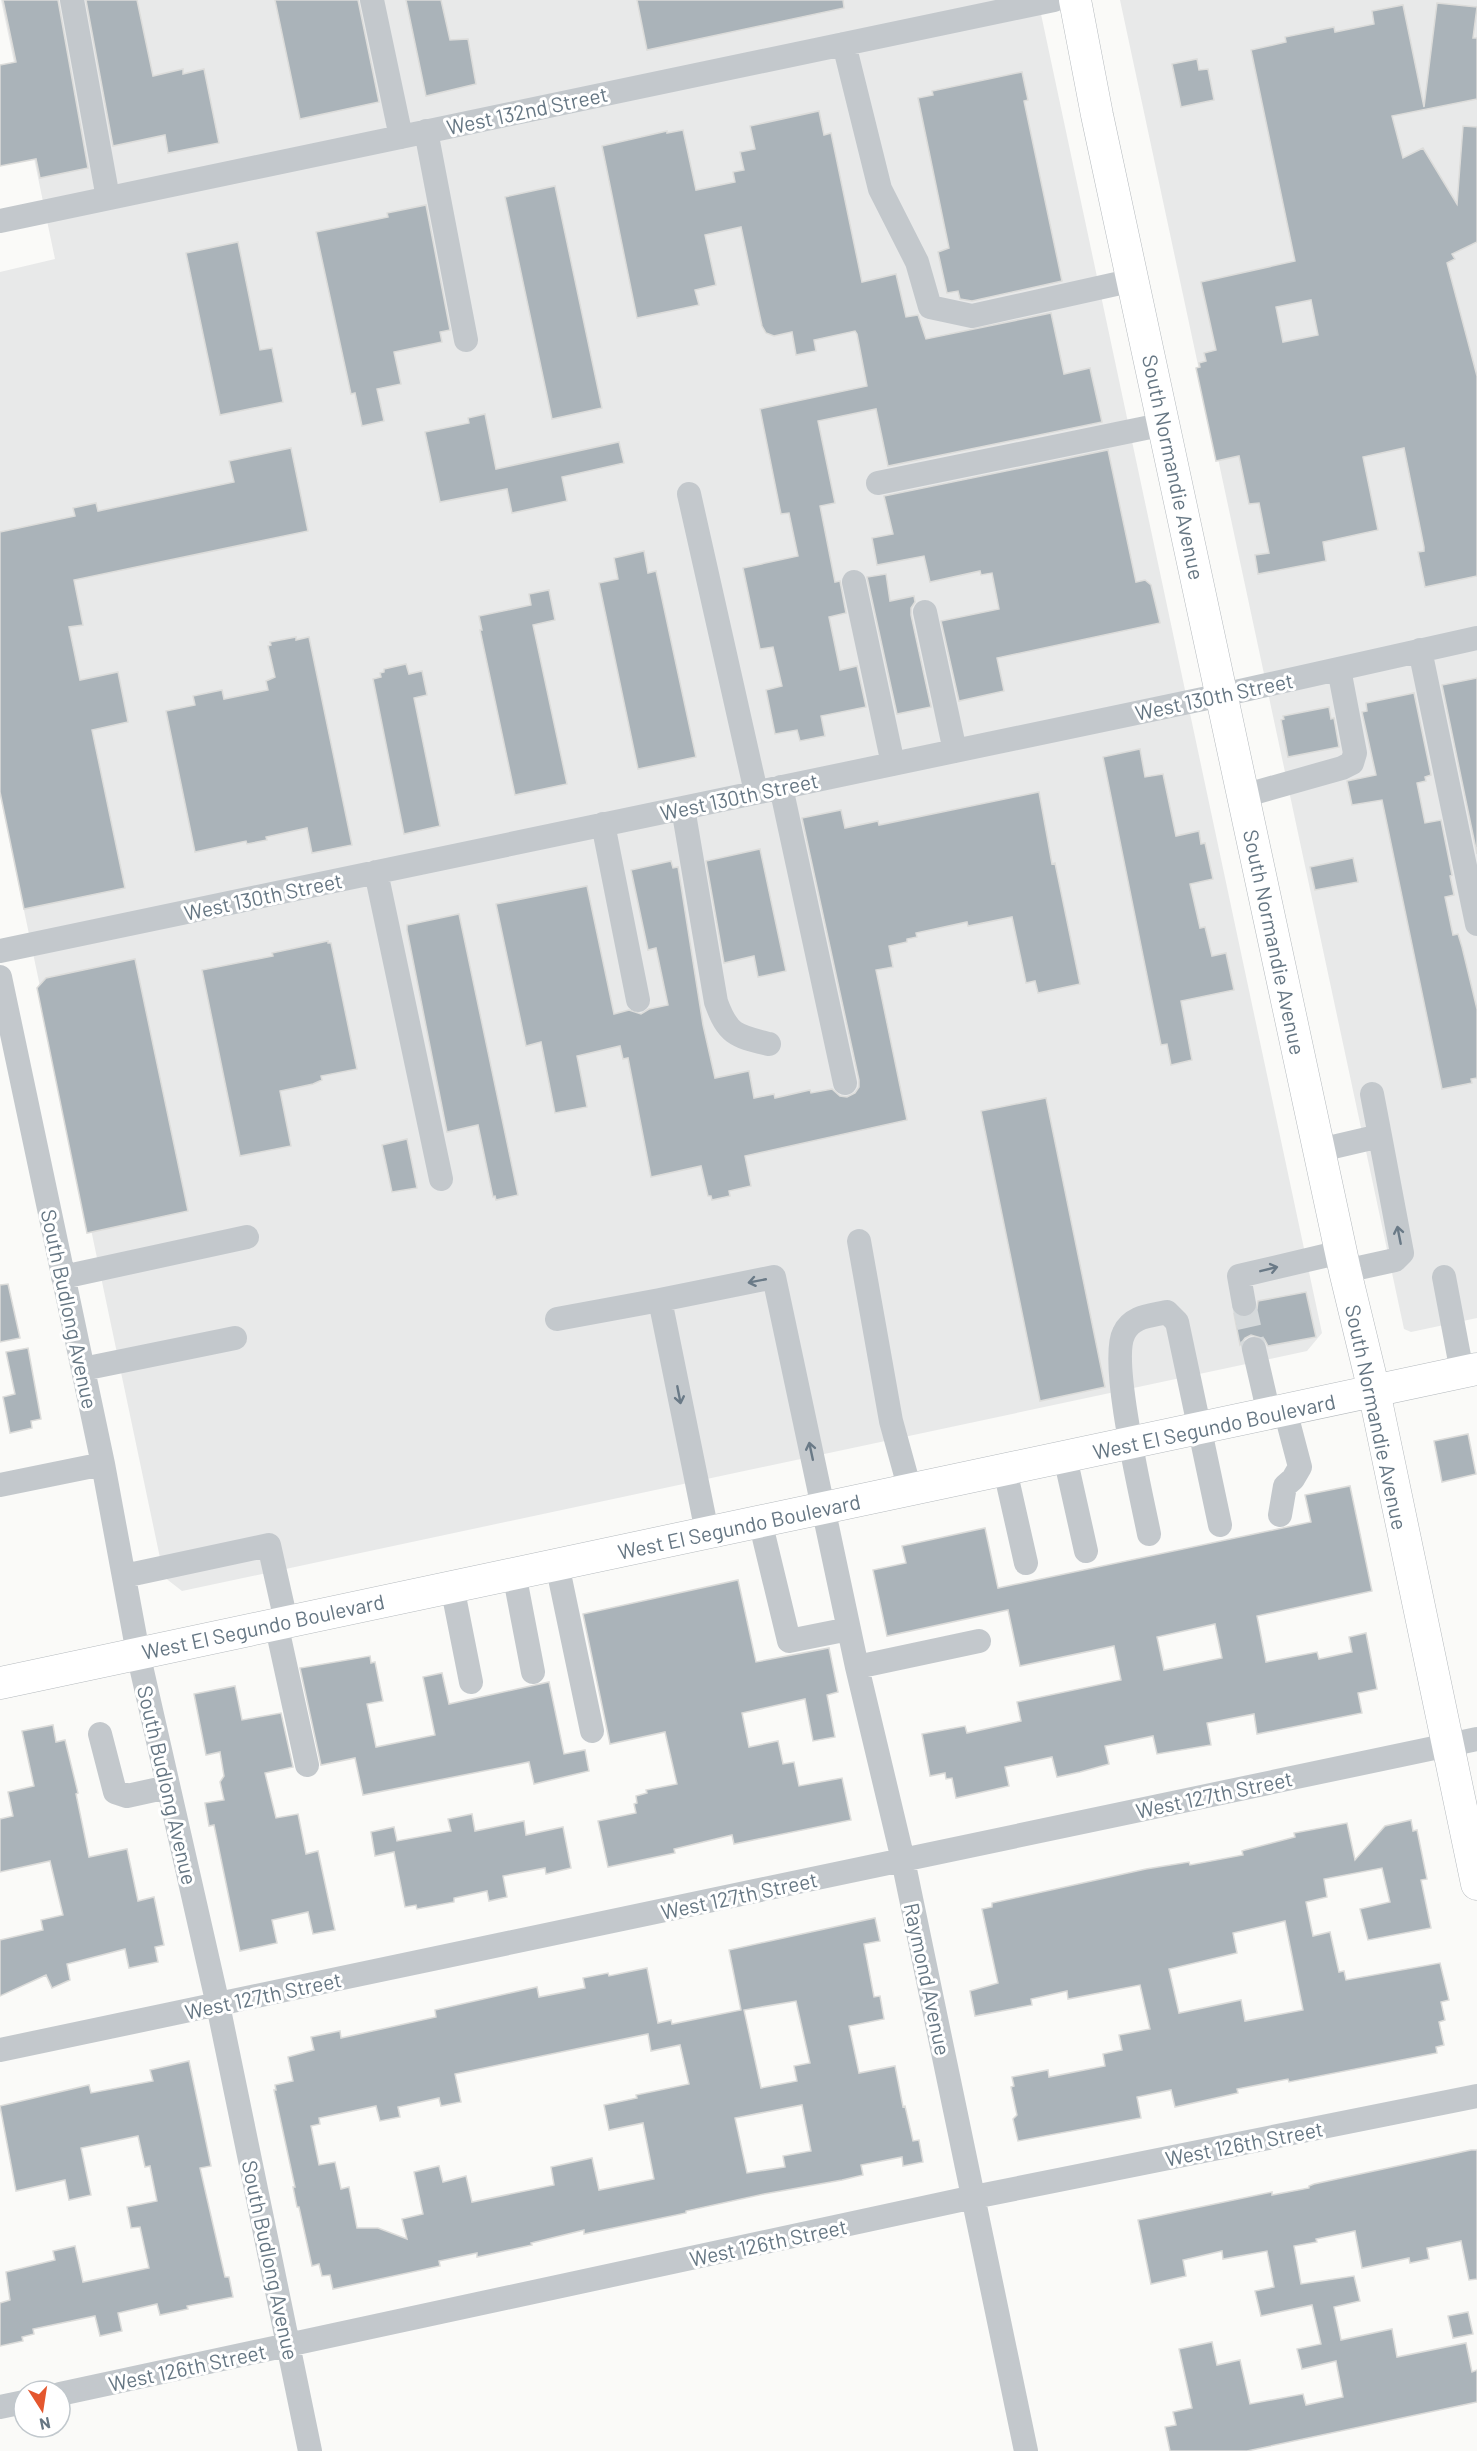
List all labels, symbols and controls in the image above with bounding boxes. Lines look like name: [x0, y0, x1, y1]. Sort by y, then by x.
street label: West 132nd Street: [444, 81, 610, 139]
street label: South Normandie Avenue: [1138, 352, 1210, 582]
street label: West 130th Street: [1133, 667, 1295, 725]
street label: West 130th Street: [658, 767, 820, 825]
street label: South Normandie Avenue: [1239, 827, 1311, 1057]
street label: West 130th Street: [182, 867, 344, 925]
street label: South Budlong Avenue: [37, 1207, 103, 1411]
one-way arrow: [1393, 1226, 1404, 1245]
one-way arrow: [1259, 1263, 1278, 1275]
one-way arrow: [747, 1276, 767, 1287]
street label: South Normandie Avenue: [1341, 1302, 1413, 1532]
one-way arrow: [674, 1386, 686, 1405]
street label: West El Segundo Boulevard: [1090, 1388, 1338, 1464]
one-way arrow: [805, 1442, 816, 1461]
street label: West El Segundo Boulevard: [615, 1488, 863, 1564]
street label: West El Segundo Boulevard: [139, 1588, 387, 1664]
street label: South Budlong Avenue: [133, 1683, 203, 1887]
street label: West 127th Street: [1133, 1765, 1295, 1823]
street label: West 127th Street: [658, 1866, 820, 1924]
street label: Raymond Avenue: [900, 1900, 956, 2058]
street label: West 127th Street: [182, 1966, 344, 2024]
street label: West 126th Street: [1163, 2115, 1325, 2171]
street label: South Budlong Avenue: [238, 2158, 304, 2362]
street label: West 126th Street: [687, 2213, 849, 2271]
street label: West 126th Street: [106, 2338, 268, 2396]
north arrow: [12, 2379, 72, 2439]
text: N: [38, 2414, 52, 2435]

